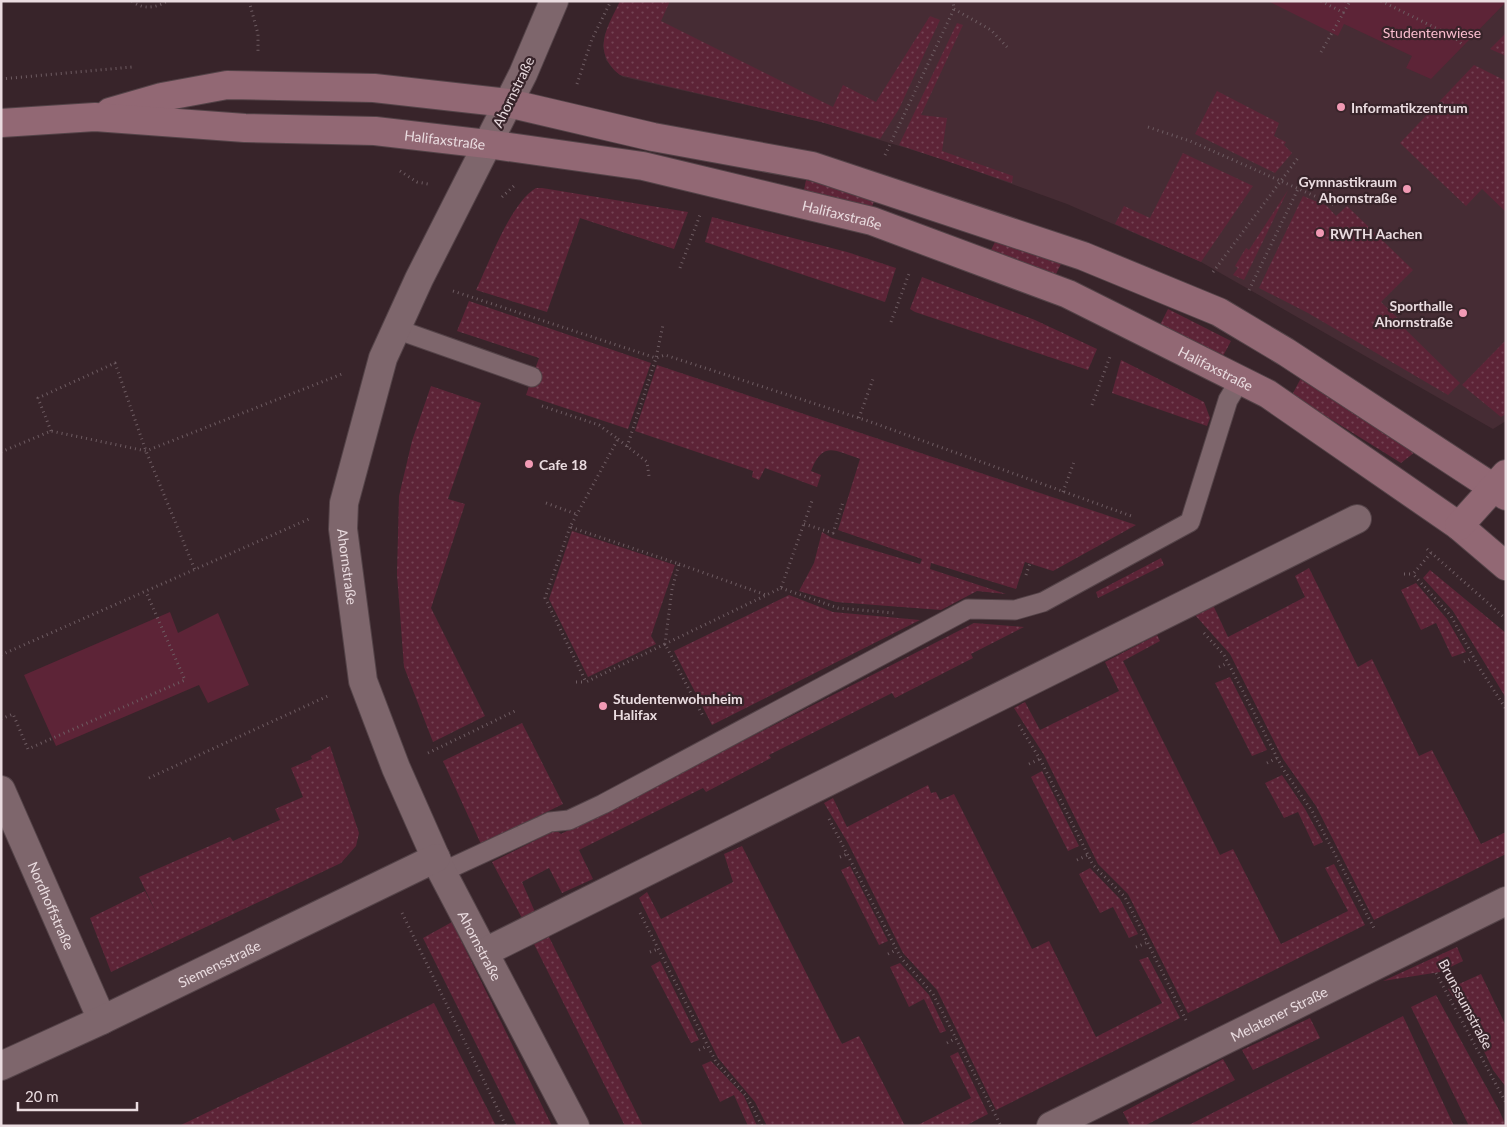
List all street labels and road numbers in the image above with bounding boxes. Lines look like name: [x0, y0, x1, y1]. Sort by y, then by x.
street label: Ahornstraße: [489, 54, 537, 130]
street label: Halifaxstraße: [403, 126, 486, 152]
street label: Halifaxstraße: [801, 196, 885, 233]
street label: Halifaxstraße: [1176, 342, 1256, 394]
street label: Ahornstraße: [335, 527, 361, 606]
street label: Nordhoffstraße: [25, 859, 78, 952]
street label: Ahornstraße: [455, 907, 506, 983]
street label: Siemensstraße: [175, 936, 263, 990]
street label: Brunssumstraße: [1435, 956, 1497, 1052]
street label: Melatener Straße: [1227, 982, 1330, 1045]

